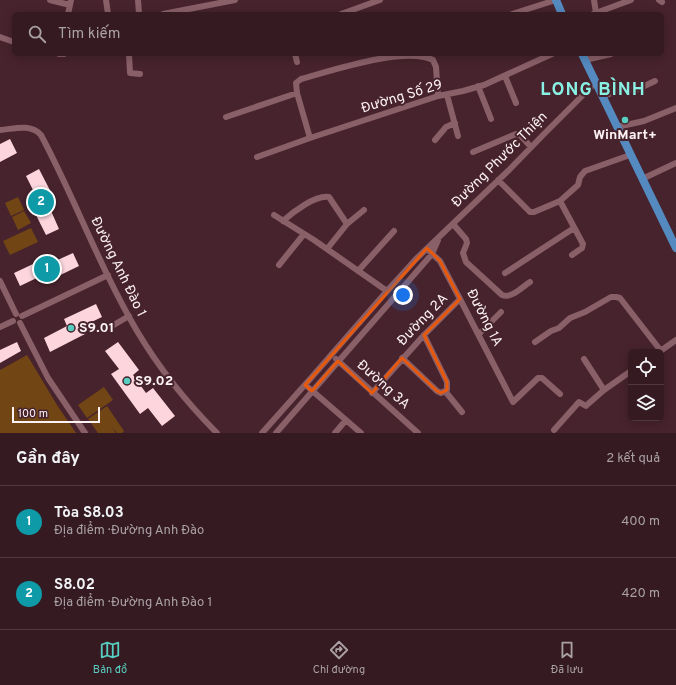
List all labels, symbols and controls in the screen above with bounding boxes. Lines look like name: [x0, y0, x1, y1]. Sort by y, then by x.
search box: [12, 12, 664, 56]
icon: search: [26, 23, 48, 45]
text: Tìm kiếm: [58, 25, 120, 44]
street label: Đường Số 29: [359, 77, 445, 117]
district label: LONG BÌNH: [540, 77, 646, 102]
street label: Đường Phước Thiện: [449, 109, 551, 211]
marker: WinMart+: [620, 115, 630, 125]
place label: WinMart+: [593, 127, 657, 144]
pin: 2: [28, 187, 54, 217]
street label: Đường Anh Đào 1: [86, 214, 150, 320]
pin: 1: [34, 254, 60, 284]
your location: [393, 285, 413, 305]
street label: Đường 1A: [462, 286, 506, 350]
street label: Đường 2A: [394, 290, 452, 350]
place label: S9.01: [79, 320, 114, 337]
marker: S9.01: [66, 323, 76, 333]
map controls: [628, 349, 664, 421]
button: locate: [628, 349, 664, 385]
street label: Đường 3A: [353, 357, 413, 413]
place label: S9.02: [135, 373, 173, 390]
marker: S9.02: [122, 376, 132, 386]
button: layers: [628, 385, 664, 421]
scale bar: [12, 405, 100, 424]
text: 100 m: [18, 407, 48, 421]
text: Gần đây: [16, 448, 80, 470]
text: 2 kết quả: [606, 451, 660, 467]
text: Tòa S8.03: [54, 504, 124, 523]
text: 1: [26, 514, 32, 530]
text: 400 m: [621, 514, 660, 530]
text: Địa điểm · Đường Anh Đào: [54, 523, 204, 539]
text: S8.02: [54, 576, 95, 595]
text: 2: [25, 586, 33, 602]
text: 420 m: [622, 586, 660, 602]
text: Địa điểm · Đường Anh Đào 1: [54, 595, 212, 611]
tab: Bản đồ: [93, 639, 127, 677]
tab: Chỉ đường: [313, 639, 365, 677]
tab: Đã lưu: [551, 639, 583, 677]

